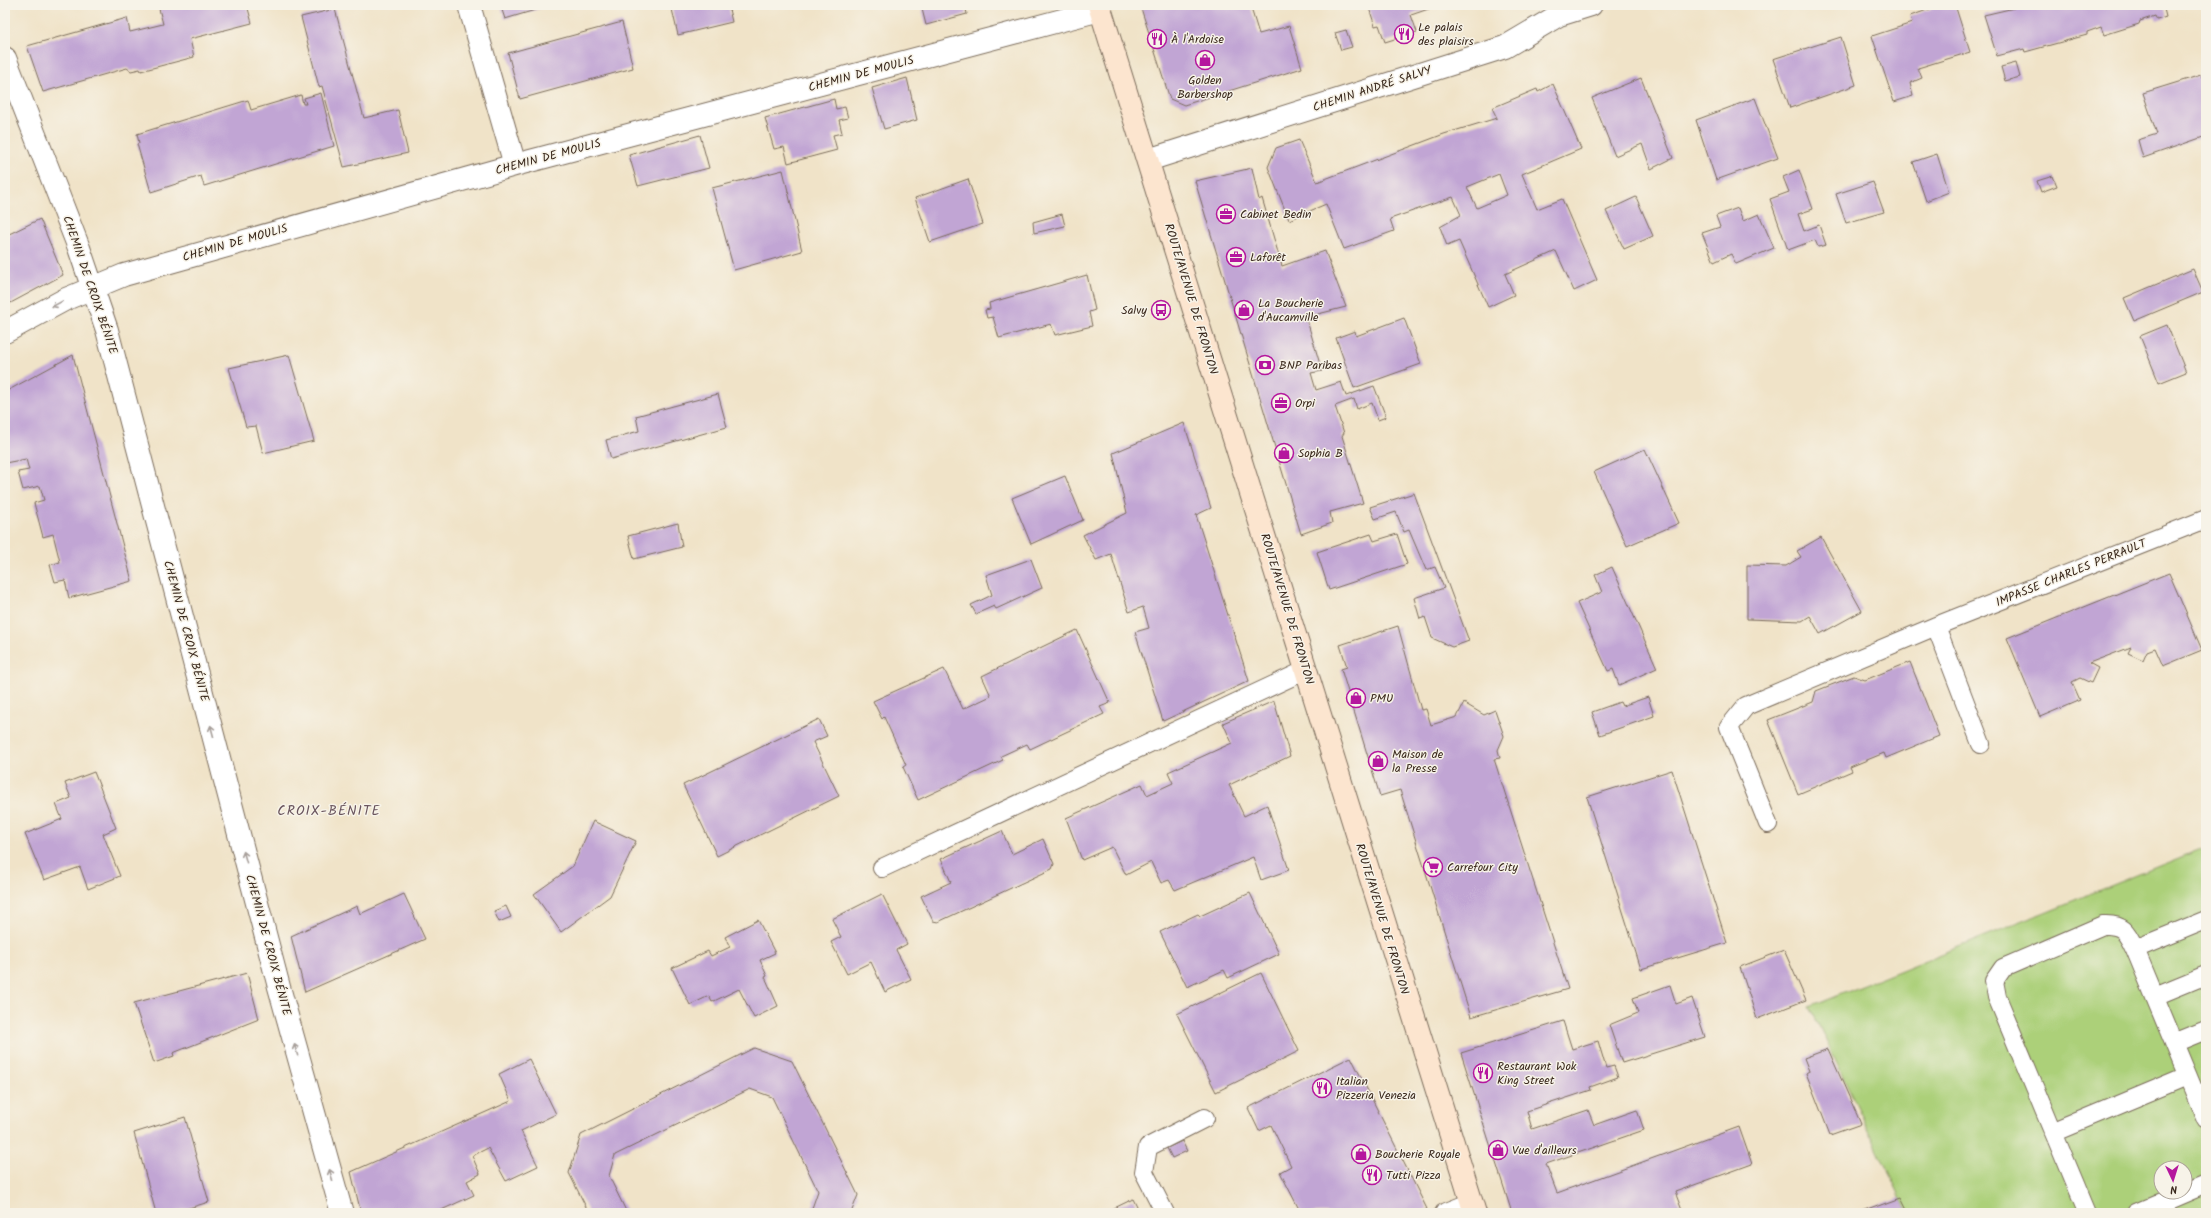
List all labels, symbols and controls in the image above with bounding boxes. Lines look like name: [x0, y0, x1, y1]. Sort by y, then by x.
place label: Le palais des plaisirs: [1418, 18, 1474, 51]
restaurant icon: Le palais des plaisirs: [1393, 23, 1415, 45]
restaurant icon: À l'Ardoise: [1146, 28, 1168, 50]
place label: À l'Ardoise: [1171, 30, 1224, 49]
shop icon: Golden Barbershop: [1194, 49, 1216, 71]
street label: CHEMIN DE MOULIS: [806, 51, 917, 97]
street label: CHEMIN ANDRÉ SALVY: [1310, 60, 1435, 117]
place label: Golden Barbershop: [1177, 71, 1233, 104]
street label: CHEMIN DE MOULIS: [493, 134, 604, 180]
office icon: Cabinet Bedin: [1215, 203, 1237, 225]
place label: Cabinet Bedin: [1240, 205, 1312, 224]
street label: CHEMIN DE CROIX BÉNITE: [57, 213, 123, 358]
street label: CHEMIN DE MOULIS: [180, 219, 290, 267]
street label: ROUTE/AVENUE DE FRONTON: [1159, 221, 1223, 377]
office icon: Laforêt: [1225, 246, 1247, 268]
place label: Laforêt: [1250, 248, 1286, 267]
place label: La Boucherie d'Aucamville: [1258, 294, 1324, 327]
bus stop icon: Salvy: [1150, 299, 1172, 321]
shop icon: La Boucherie d'Aucamville: [1233, 299, 1255, 321]
one-way arrow: [51, 300, 63, 308]
place label: Salvy: [1121, 301, 1147, 320]
bank icon: BNP Paribas: [1254, 354, 1276, 376]
place label: BNP Paribas: [1279, 356, 1342, 375]
office icon: Orpi: [1270, 392, 1292, 414]
place label: Orpi: [1295, 394, 1316, 413]
shop icon: Sophia B: [1273, 442, 1295, 464]
place label: Sophia B: [1298, 444, 1343, 463]
street label: ROUTE/AVENUE DE FRONTON: [1255, 531, 1319, 687]
street label: IMPASSE CHARLES PERRAULT: [1993, 533, 2151, 612]
street label: CHEMIN DE CROIX BÉNITE: [158, 558, 214, 705]
shop icon: PMU: [1345, 687, 1367, 709]
place label: PMU: [1370, 689, 1393, 708]
one-way arrow: [208, 725, 215, 738]
place label: Maison de la Presse: [1392, 745, 1444, 778]
shop icon: Maison de la Presse: [1367, 750, 1389, 772]
district label: CROIX-BÉNITE: [277, 800, 381, 822]
street label: ROUTE/AVENUE DE FRONTON: [1350, 841, 1414, 997]
one-way arrow: [241, 851, 248, 864]
supermarket icon: Carrefour City: [1422, 856, 1444, 878]
place label: Carrefour City: [1447, 858, 1518, 877]
street label: CHEMIN DE CROIX BÉNITE: [240, 872, 296, 1019]
one-way arrow: [292, 1044, 300, 1057]
place label: Restaurant Wok King Street: [1497, 1057, 1577, 1090]
restaurant icon: Restaurant Wok King Street: [1472, 1062, 1494, 1084]
place label: Italian Pizzeria Venezia: [1336, 1072, 1416, 1105]
restaurant icon: Italian Pizzeria Venezia: [1311, 1077, 1333, 1099]
shop icon: Vue d'ailleurs: [1487, 1139, 1509, 1161]
place label: Vue d'ailleurs: [1512, 1141, 1577, 1160]
shop icon: Boucherie Royale: [1350, 1143, 1372, 1165]
place label: Boucherie Royale: [1375, 1145, 1461, 1164]
north arrow: [2153, 1160, 2193, 1200]
restaurant icon: Tutti Pizza: [1361, 1164, 1383, 1186]
place label: Tutti Pizza: [1386, 1166, 1441, 1185]
one-way arrow: [327, 1169, 334, 1182]
text: N: [2169, 1180, 2178, 1198]

